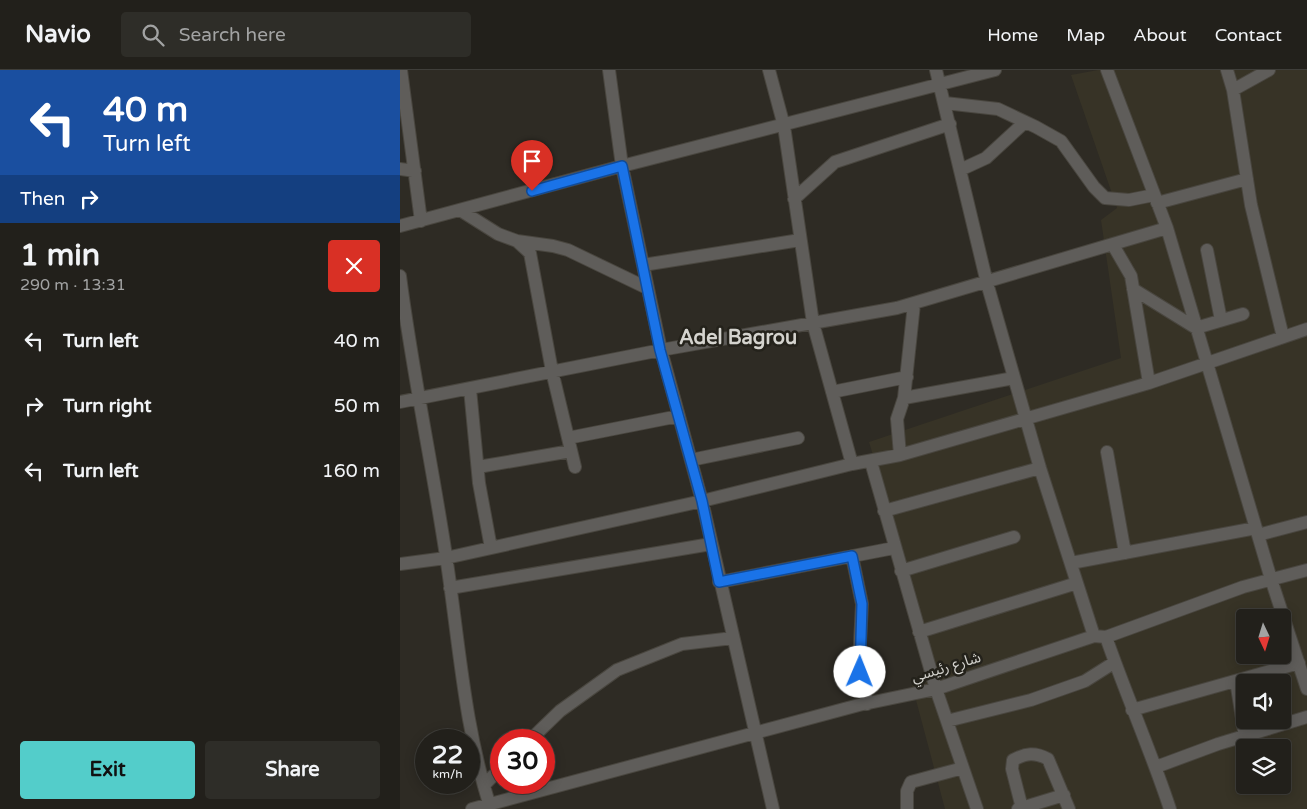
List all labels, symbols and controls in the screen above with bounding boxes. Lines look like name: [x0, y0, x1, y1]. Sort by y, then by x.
search box: [121, 12, 471, 57]
text: Navio: [25, 20, 91, 49]
icon: search: [139, 21, 167, 49]
text: Search here: [179, 24, 286, 46]
text: Home: [987, 24, 1038, 46]
text: Map: [1066, 24, 1105, 46]
text: About: [1133, 24, 1187, 46]
text: Contact: [1215, 24, 1282, 46]
text: 40 m: [103, 89, 188, 131]
icon: left: [20, 90, 85, 155]
text: Turn left: [103, 131, 191, 157]
pin: [511, 140, 553, 191]
icon: arrive: [518, 147, 546, 175]
icon: right: [75, 185, 103, 213]
text: Then: [20, 188, 65, 210]
text: 1 min: [20, 237, 100, 274]
button: close: [328, 240, 380, 292]
text: 290 m · 13:31: [20, 275, 126, 295]
district label: Adel Bagrou: [679, 326, 797, 350]
icon: left: [20, 327, 48, 355]
text: Turn left: [63, 330, 139, 352]
text: 40 m: [334, 330, 380, 352]
icon: right: [20, 392, 48, 420]
text: Turn right: [63, 395, 151, 417]
text: 50 m: [334, 395, 380, 417]
icon: left: [20, 457, 48, 485]
text: Turn left: [63, 460, 139, 482]
text: 160 m: [322, 460, 380, 482]
north arrow: [1236, 609, 1291, 664]
map controls: [1236, 609, 1291, 794]
position arrow: [833, 645, 885, 697]
street label: شارع رئيسي: [909, 648, 984, 689]
button: sound: [1236, 674, 1291, 729]
speed limit sign: 30: [490, 729, 555, 794]
button: layers: [1236, 739, 1291, 794]
text: 22: [432, 740, 463, 770]
button: Exit: [20, 741, 195, 799]
button: Share: [205, 741, 380, 799]
text: km/h: [432, 767, 463, 781]

